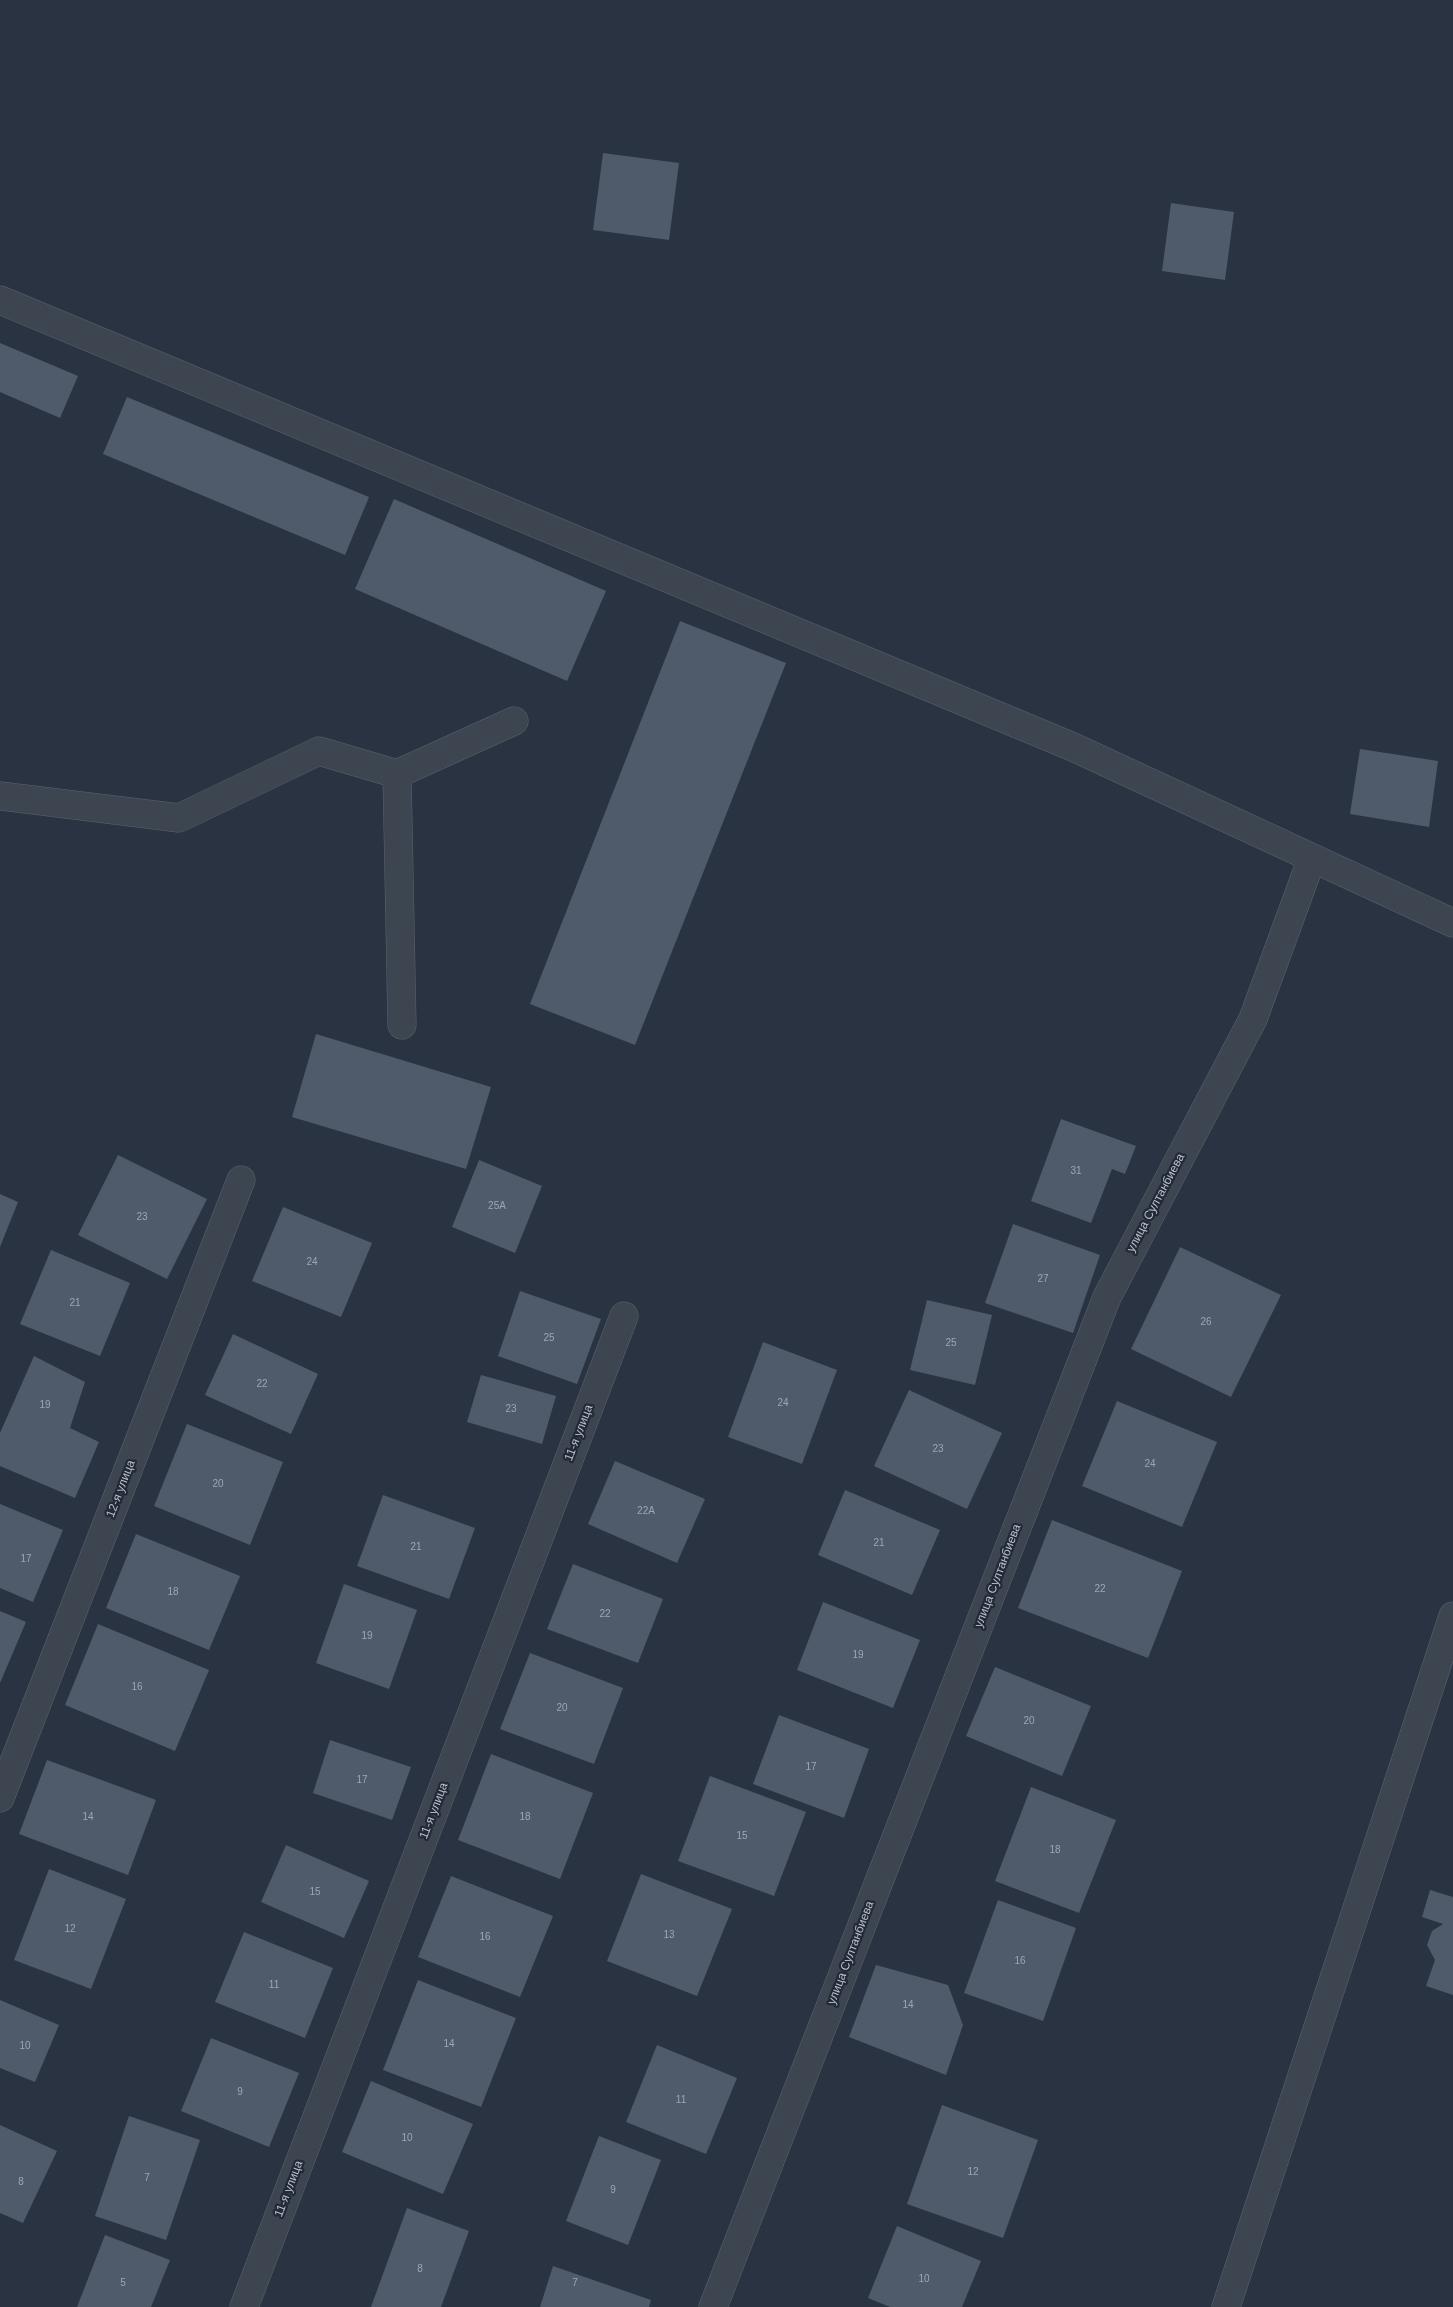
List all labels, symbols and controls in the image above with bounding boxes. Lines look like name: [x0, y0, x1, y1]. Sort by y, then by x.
street label: улица Султанбиева: [1124, 1151, 1188, 1255]
house number: 31: [1070, 1165, 1082, 1177]
house number: 25А: [488, 1200, 506, 1212]
house number: 23: [136, 1211, 148, 1223]
house number: 24: [306, 1256, 318, 1268]
house number: 27: [1037, 1273, 1049, 1285]
house number: 21: [69, 1297, 81, 1309]
house number: 26: [1200, 1316, 1212, 1328]
house number: 25: [543, 1332, 555, 1344]
house number: 25: [945, 1337, 957, 1349]
house number: 22: [256, 1378, 268, 1390]
house number: 24: [777, 1397, 789, 1409]
house number: 19: [39, 1399, 51, 1411]
house number: 23: [505, 1403, 517, 1415]
street label: 11-я улица: [562, 1403, 596, 1463]
house number: 23: [932, 1443, 944, 1455]
street label: 12-я улица: [103, 1458, 139, 1520]
house number: 24: [1144, 1458, 1156, 1470]
house number: 20: [212, 1478, 224, 1490]
house number: 22А: [637, 1505, 655, 1517]
street label: улица Султанбиева: [972, 1522, 1024, 1630]
house number: 21: [873, 1537, 885, 1549]
house number: 21: [410, 1541, 422, 1553]
house number: 17: [20, 1553, 32, 1565]
house number: 22: [1094, 1583, 1106, 1595]
house number: 18: [167, 1586, 179, 1598]
house number: 22: [599, 1608, 611, 1620]
house number: 19: [361, 1630, 373, 1642]
house number: 19: [852, 1649, 864, 1661]
house number: 16: [131, 1681, 143, 1693]
house number: 20: [556, 1702, 568, 1714]
house number: 20: [1023, 1715, 1035, 1727]
house number: 17: [805, 1761, 817, 1773]
house number: 17: [356, 1774, 368, 1786]
street label: 11-я улица: [417, 1781, 451, 1841]
house number: 14: [82, 1811, 94, 1823]
house number: 18: [519, 1811, 531, 1823]
house number: 15: [736, 1830, 748, 1842]
house number: 18: [1049, 1844, 1061, 1856]
house number: 15: [309, 1886, 321, 1898]
street label: улица Султанбиева: [825, 1899, 877, 2007]
house number: 12: [64, 1923, 76, 1935]
house number: 13: [663, 1929, 675, 1941]
house number: 16: [479, 1931, 491, 1943]
house number: 16: [1014, 1955, 1026, 1967]
house number: 11: [269, 1979, 279, 1991]
house number: 14: [902, 1999, 914, 2011]
house number: 14: [443, 2038, 455, 2050]
house number: 10: [19, 2040, 31, 2052]
house number: 9: [237, 2086, 243, 2098]
house number: 11: [676, 2094, 686, 2106]
house number: 10: [401, 2132, 413, 2144]
street label: 11-я улица: [272, 2159, 306, 2219]
house number: 12: [967, 2166, 979, 2178]
house number: 7: [144, 2172, 150, 2184]
house number: 8: [18, 2176, 24, 2188]
house number: 9: [610, 2184, 616, 2196]
house number: 8: [417, 2263, 423, 2275]
house number: 10: [918, 2273, 930, 2285]
house number: 5: [120, 2277, 126, 2289]
house number: 7: [572, 2277, 578, 2289]

